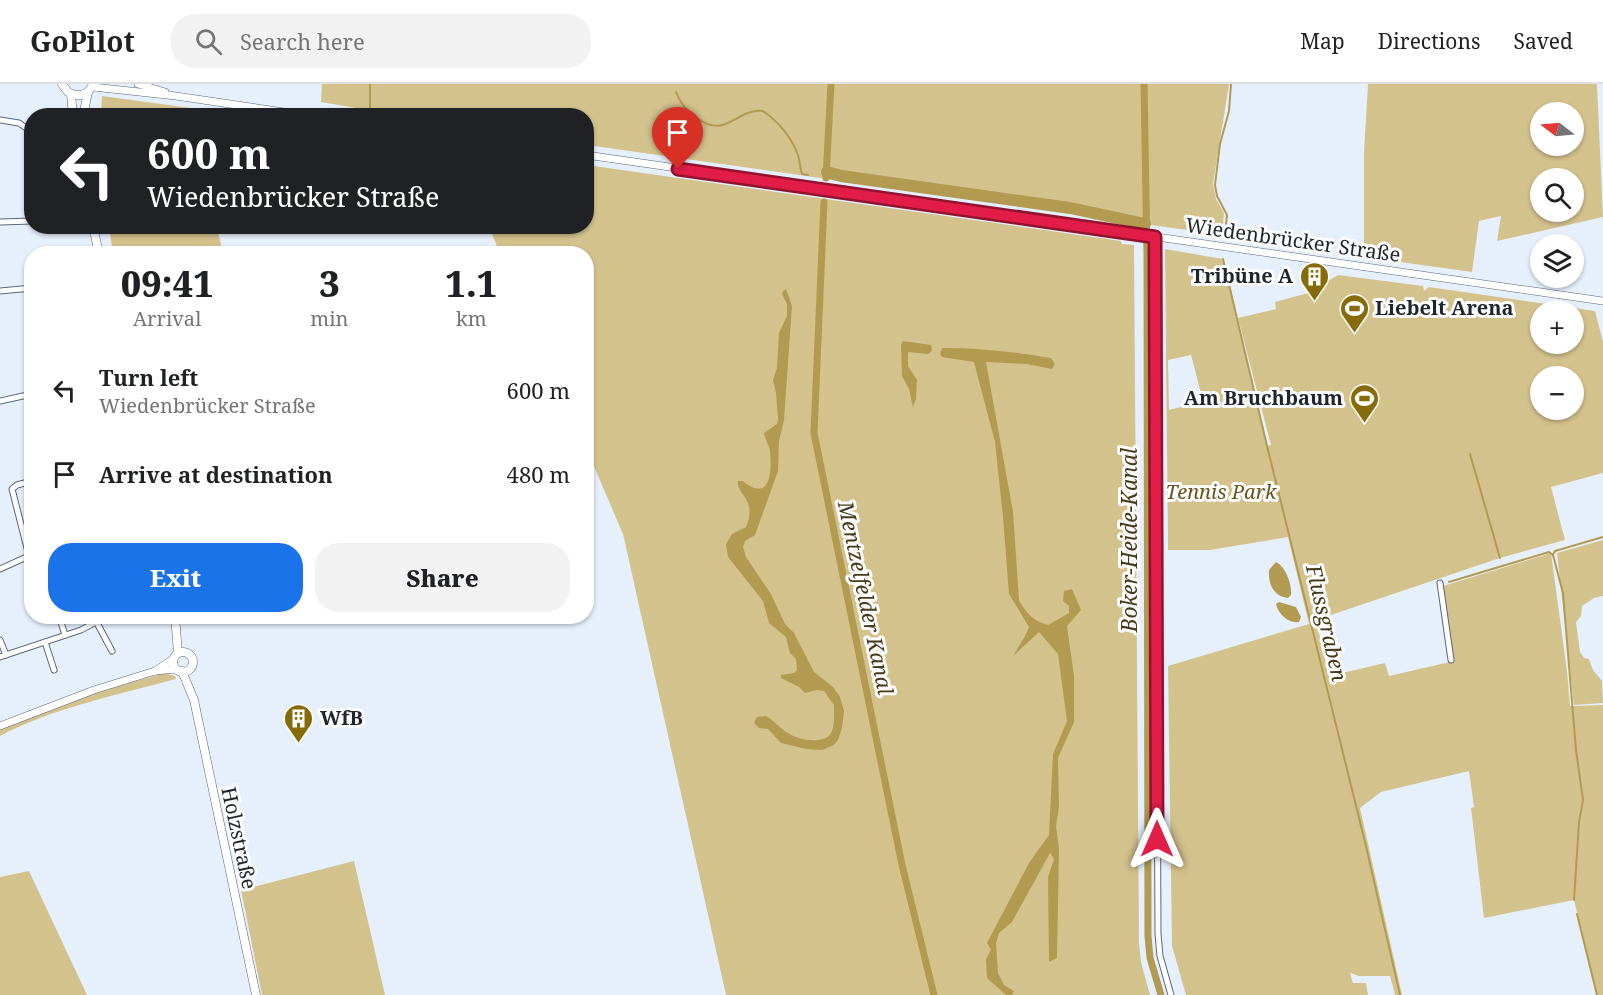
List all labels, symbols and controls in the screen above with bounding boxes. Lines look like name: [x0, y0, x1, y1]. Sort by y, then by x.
search box: [171, 14, 591, 68]
text: GoPilot: [30, 22, 135, 60]
icon: search: [192, 25, 225, 58]
text: Search here: [240, 26, 365, 56]
text: Map: [1300, 27, 1345, 55]
text: Directions: [1378, 27, 1480, 55]
text: Saved: [1513, 27, 1573, 55]
north arrow: [1530, 102, 1584, 156]
map controls: [1530, 102, 1584, 420]
pin: [652, 107, 703, 169]
icon: arrive: [661, 116, 694, 149]
text: 600 m: [147, 124, 271, 181]
icon: left: [48, 132, 126, 210]
button: search: [1530, 168, 1584, 222]
text: Wiedenbrücker Straße: [147, 178, 439, 215]
street label: Wiedenbrücker Straße: [1184, 211, 1402, 268]
button: layers: [1530, 234, 1584, 288]
text: 09:41: [121, 259, 214, 308]
text: 3: [319, 259, 340, 308]
text: 1.1: [445, 259, 497, 308]
building icon: Tribüne A: [1298, 260, 1330, 302]
place label: Tribüne A: [1191, 262, 1294, 289]
sports icon: Liebelt Arena: [1338, 292, 1370, 334]
place label: Liebelt Arena: [1375, 294, 1514, 321]
button: +: [1530, 300, 1584, 354]
text: Arrival: [133, 305, 201, 332]
text: min: [310, 305, 349, 332]
text: km: [456, 305, 487, 332]
text: Turn left: [99, 362, 198, 392]
button: −: [1530, 366, 1584, 420]
icon: left: [48, 374, 81, 407]
text: 600 m: [507, 375, 570, 405]
sports icon: Am Bruchbaum: [1348, 382, 1380, 424]
place label: Am Bruchbaum: [1184, 384, 1343, 411]
text: Wiedenbrücker Straße: [99, 392, 316, 419]
water label: Boker-Heide-Kanal: [1115, 447, 1143, 633]
icon: arrive: [48, 458, 81, 491]
text: Arrive at destination: [99, 459, 333, 489]
text: 480 m: [507, 459, 570, 489]
park label: Tennis Park: [1166, 478, 1277, 505]
water label: Mentzelfelder Kanal: [832, 498, 900, 698]
button: Exit: [48, 543, 303, 612]
button: Share: [315, 543, 570, 612]
water label: Flussgraben: [1300, 561, 1354, 684]
building icon: WfB: [283, 702, 315, 744]
place label: WfB: [320, 704, 363, 731]
street label: Holzstraße: [215, 784, 263, 891]
position arrow: [1125, 807, 1189, 871]

